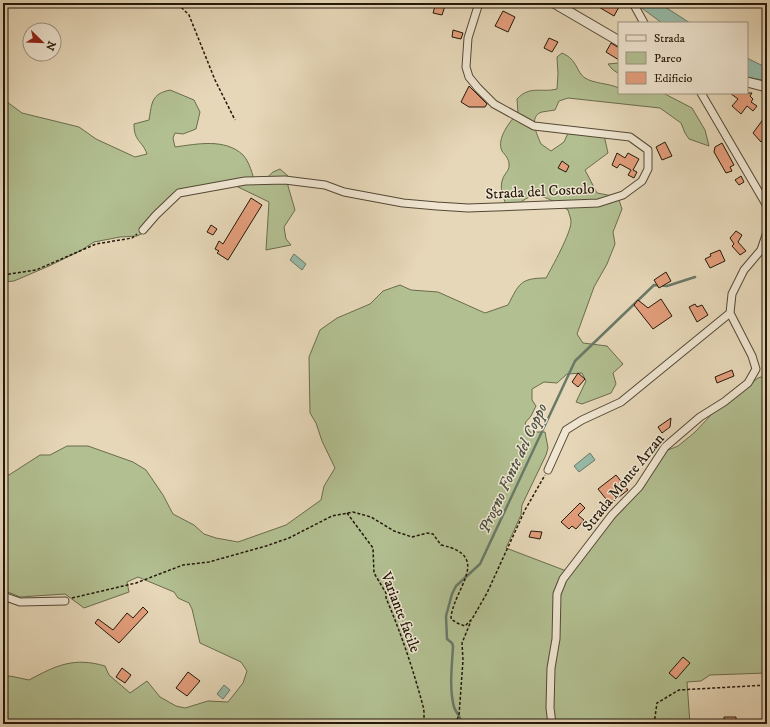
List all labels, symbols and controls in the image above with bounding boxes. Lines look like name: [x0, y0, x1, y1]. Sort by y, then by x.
north arrow: [22, 22, 62, 62]
legend: [618, 22, 748, 94]
text: Strada: [654, 31, 686, 46]
text: N: [42, 39, 58, 52]
text: Parco: [654, 51, 682, 66]
text: Edificio: [654, 71, 693, 86]
street label: Strada del Costolo: [485, 179, 595, 204]
water label: Progno Fonte del Coppo: [474, 400, 552, 537]
street label: Strada Monte Arzan: [578, 429, 669, 535]
street label: Variante facile: [376, 568, 425, 655]

